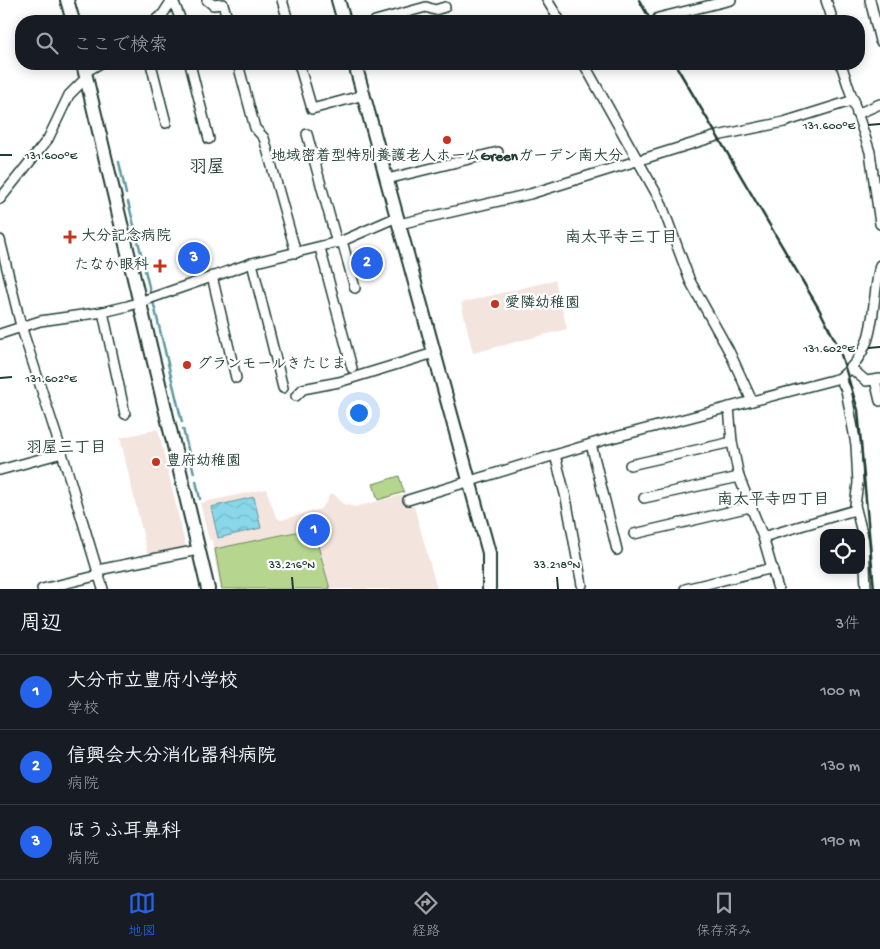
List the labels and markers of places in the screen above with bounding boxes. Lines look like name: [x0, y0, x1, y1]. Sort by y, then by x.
marker: 地域密着型特別養護老人ホームGreenガーデン南大分: [441, 134, 453, 146]
place label: 地域密着型特別養護老人ホームGreenガーデン南大分: [271, 147, 623, 166]
place label: 大分記念病院: [81, 227, 171, 246]
marker: 大分記念病院: [63, 230, 77, 244]
pin: 3: [178, 239, 210, 277]
pin: 2: [351, 244, 383, 282]
place label: たなか眼科: [74, 256, 149, 275]
marker: たなか眼科: [153, 259, 167, 273]
place label: 愛隣幼稚園: [505, 294, 580, 313]
marker: 愛隣幼稚園: [489, 298, 501, 310]
place label: グランモールきたじま: [197, 355, 346, 374]
marker: グランモールきたじま: [181, 359, 193, 371]
place label: 豊府幼稚園: [166, 452, 241, 471]
marker: 豊府幼稚園: [150, 456, 162, 468]
pin: 1: [298, 511, 330, 549]

